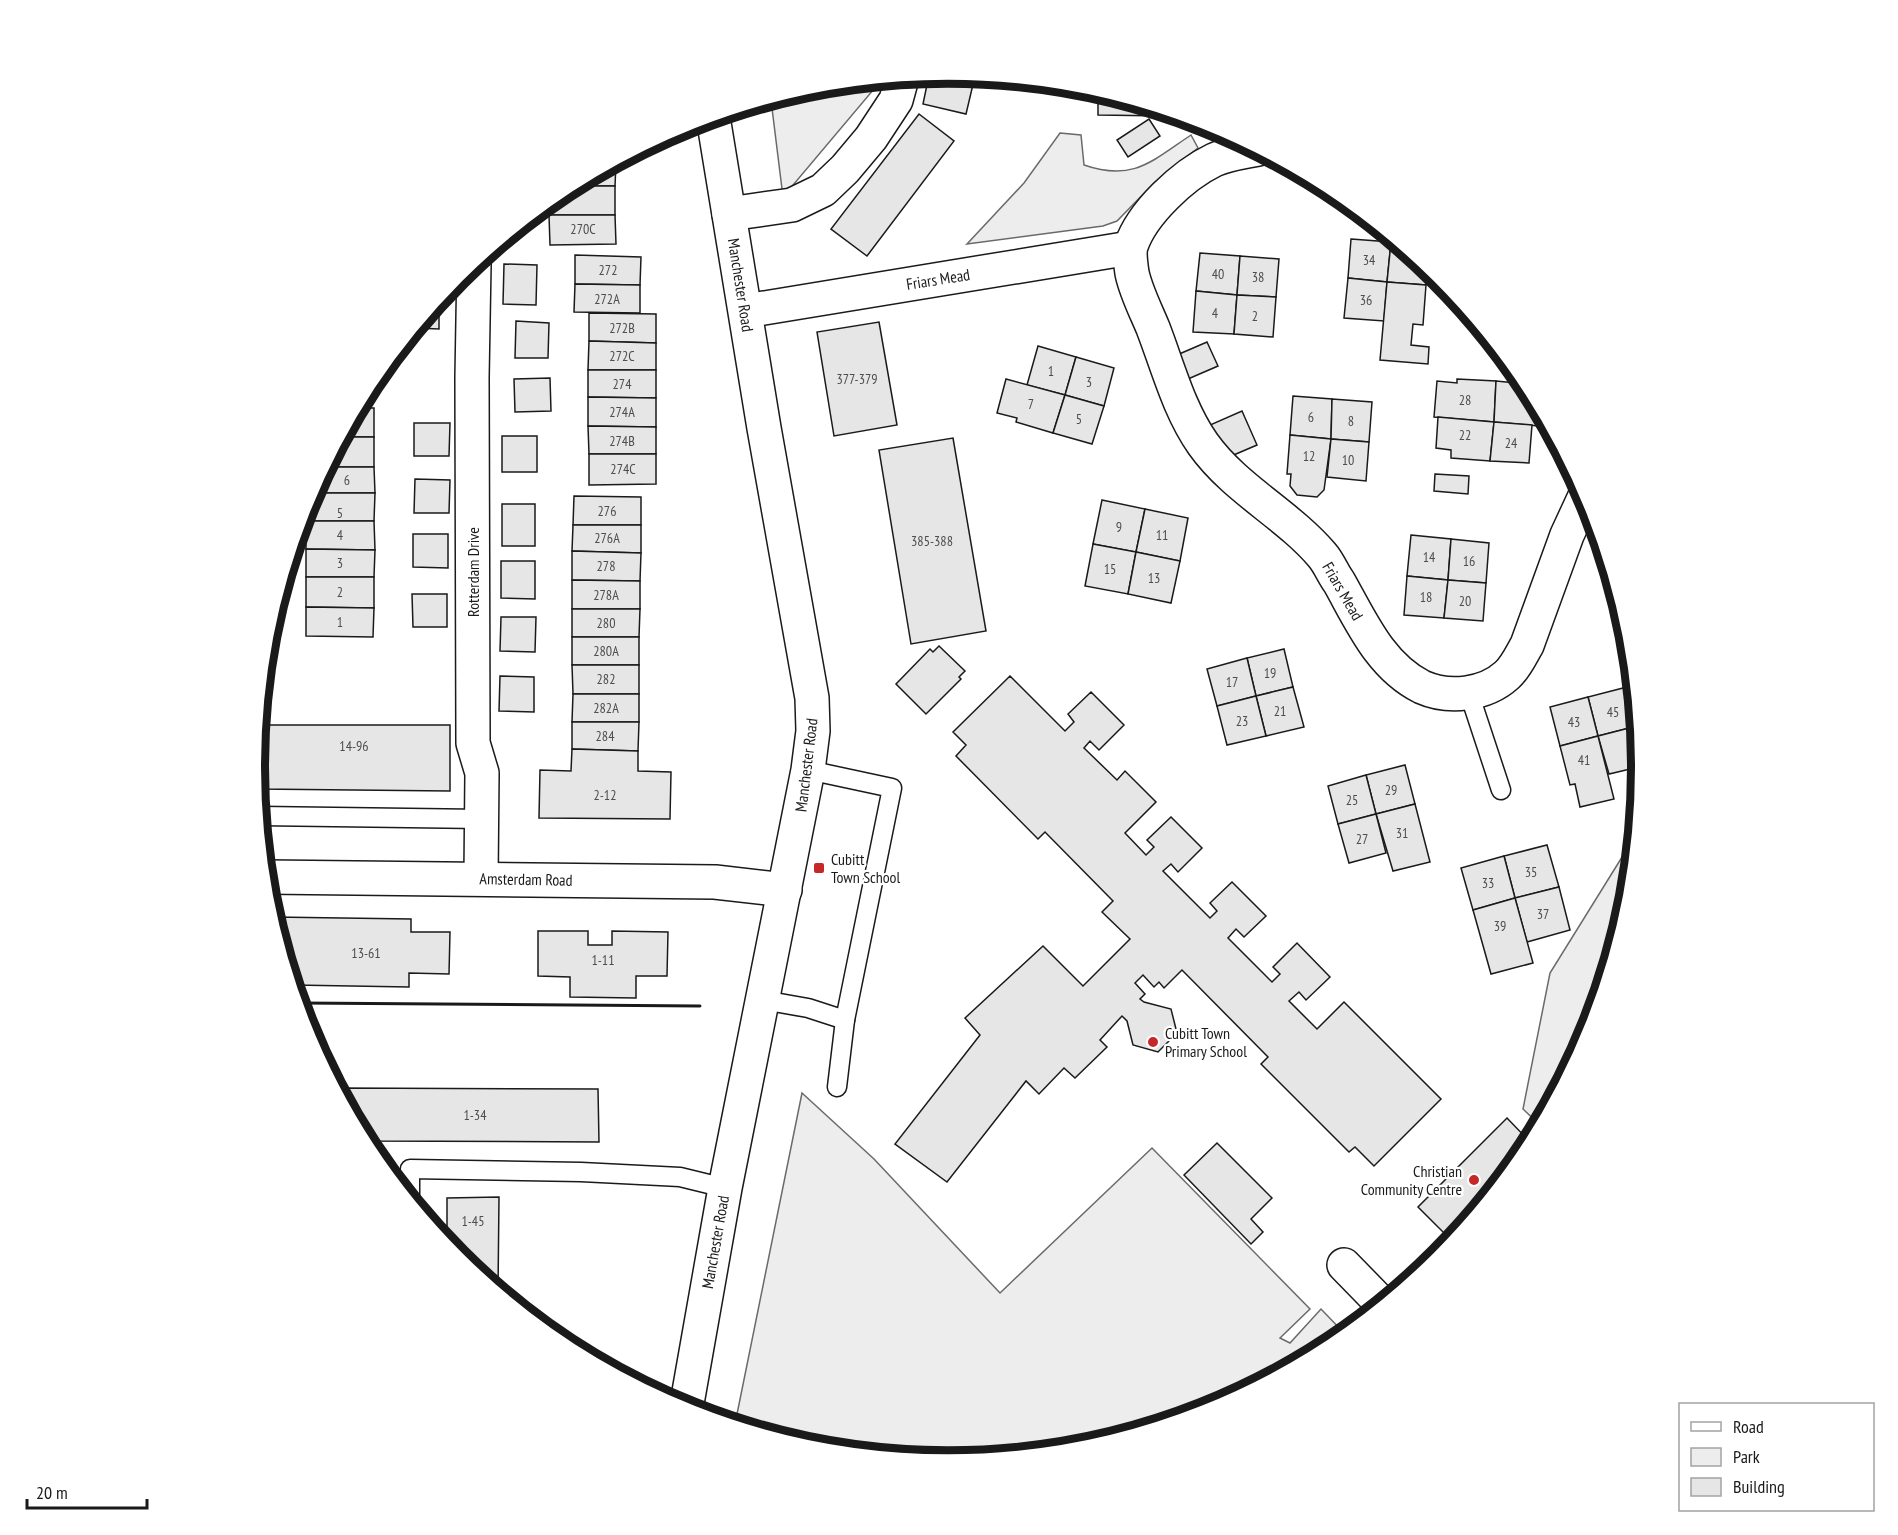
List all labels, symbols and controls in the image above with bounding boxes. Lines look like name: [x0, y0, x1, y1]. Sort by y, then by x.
house number: 270C: [570, 220, 596, 238]
street label: Manchester Road: [724, 237, 758, 333]
house number: 34: [1363, 251, 1376, 269]
house number: 272: [599, 261, 617, 279]
street label: Friars Mead: [905, 264, 971, 294]
house number: 40: [1212, 265, 1224, 283]
house number: 38: [1252, 268, 1264, 286]
house number: 272A: [594, 290, 620, 308]
house number: 36: [1360, 291, 1372, 309]
house number: 4: [1212, 304, 1219, 322]
house number: 2: [1252, 307, 1258, 325]
house number: 272B: [609, 319, 635, 337]
house number: 272C: [609, 347, 635, 365]
house number: 1: [1048, 362, 1054, 380]
house number: 377-379: [836, 370, 878, 388]
house number: 3: [1086, 373, 1092, 391]
house number: 274: [613, 375, 632, 393]
house number: 28: [1459, 391, 1471, 409]
house number: 7: [1028, 395, 1034, 413]
house number: 274A: [609, 403, 635, 421]
house number: 6: [1308, 408, 1314, 426]
house number: 5: [1076, 410, 1082, 428]
house number: 8: [1348, 412, 1354, 430]
house number: 22: [1459, 426, 1471, 444]
house number: 274B: [609, 432, 635, 450]
house number: 24: [1505, 434, 1518, 452]
house number: 12: [1303, 447, 1315, 465]
house number: 10: [1342, 451, 1354, 469]
house number: 274C: [610, 460, 636, 478]
house number: 6: [344, 471, 350, 489]
house number: 276: [598, 502, 616, 520]
house number: 5: [337, 504, 343, 522]
house number: 9: [1116, 518, 1122, 536]
house number: 4: [337, 526, 344, 544]
house number: 11: [1156, 526, 1168, 544]
street label: Rotterdam Drive: [463, 527, 483, 617]
house number: 276A: [594, 529, 620, 547]
house number: 385-388: [911, 532, 953, 550]
house number: 14: [1423, 548, 1436, 566]
house number: 16: [1463, 552, 1475, 570]
house number: 3: [337, 554, 343, 572]
house number: 278: [597, 557, 615, 575]
street label: Friars Mead: [1318, 558, 1368, 624]
house number: 15: [1104, 560, 1116, 578]
house number: 13: [1148, 569, 1160, 587]
house number: 2: [337, 583, 343, 601]
house number: 278A: [593, 586, 619, 604]
house number: 18: [1420, 588, 1432, 606]
house number: 20: [1459, 592, 1471, 610]
house number: 1: [337, 613, 343, 631]
house number: 280: [597, 614, 615, 632]
house number: 280A: [593, 642, 619, 660]
house number: 19: [1264, 664, 1276, 682]
house number: 282: [597, 670, 615, 688]
house number: 17: [1226, 673, 1238, 691]
house number: 282A: [593, 699, 619, 717]
house number: 21: [1274, 702, 1286, 720]
house number: 45: [1607, 703, 1619, 721]
house number: 23: [1236, 712, 1248, 730]
house number: 43: [1568, 713, 1580, 731]
street label: Manchester Road: [790, 717, 822, 813]
house number: 284: [596, 727, 615, 745]
house number: 14-96: [339, 737, 369, 755]
house number: 41: [1578, 751, 1590, 769]
house number: 29: [1385, 781, 1397, 799]
house number: 2-12: [594, 786, 616, 804]
house number: 25: [1346, 791, 1358, 809]
house number: 31: [1396, 824, 1408, 842]
house number: 27: [1356, 830, 1368, 848]
place label: Cubitt Town School: [831, 849, 901, 887]
marker: Cubitt Town School: [812, 861, 826, 875]
house number: 35: [1525, 863, 1537, 881]
street label: Amsterdam Road: [479, 868, 573, 890]
house number: 33: [1482, 874, 1494, 892]
house number: 37: [1537, 905, 1549, 923]
house number: 39: [1494, 917, 1506, 935]
house number: 13-61: [351, 944, 381, 962]
house number: 1-11: [592, 951, 614, 969]
place label: Cubitt Town Primary School: [1165, 1023, 1247, 1061]
marker: Cubitt Town Primary School: [1146, 1035, 1160, 1049]
house number: 1-34: [464, 1106, 487, 1124]
place label: Christian Community Centre: [1361, 1161, 1462, 1199]
marker: Christian Community Centre: [1467, 1173, 1481, 1187]
street label: Manchester Road: [697, 1194, 733, 1290]
house number: 1-45: [462, 1212, 484, 1230]
legend: [1679, 1403, 1874, 1511]
text: Road: [1733, 1415, 1764, 1438]
text: Park: [1733, 1445, 1760, 1468]
scale bar: [27, 1472, 147, 1510]
text: Building: [1733, 1475, 1785, 1498]
text: 20 m: [36, 1481, 68, 1504]

